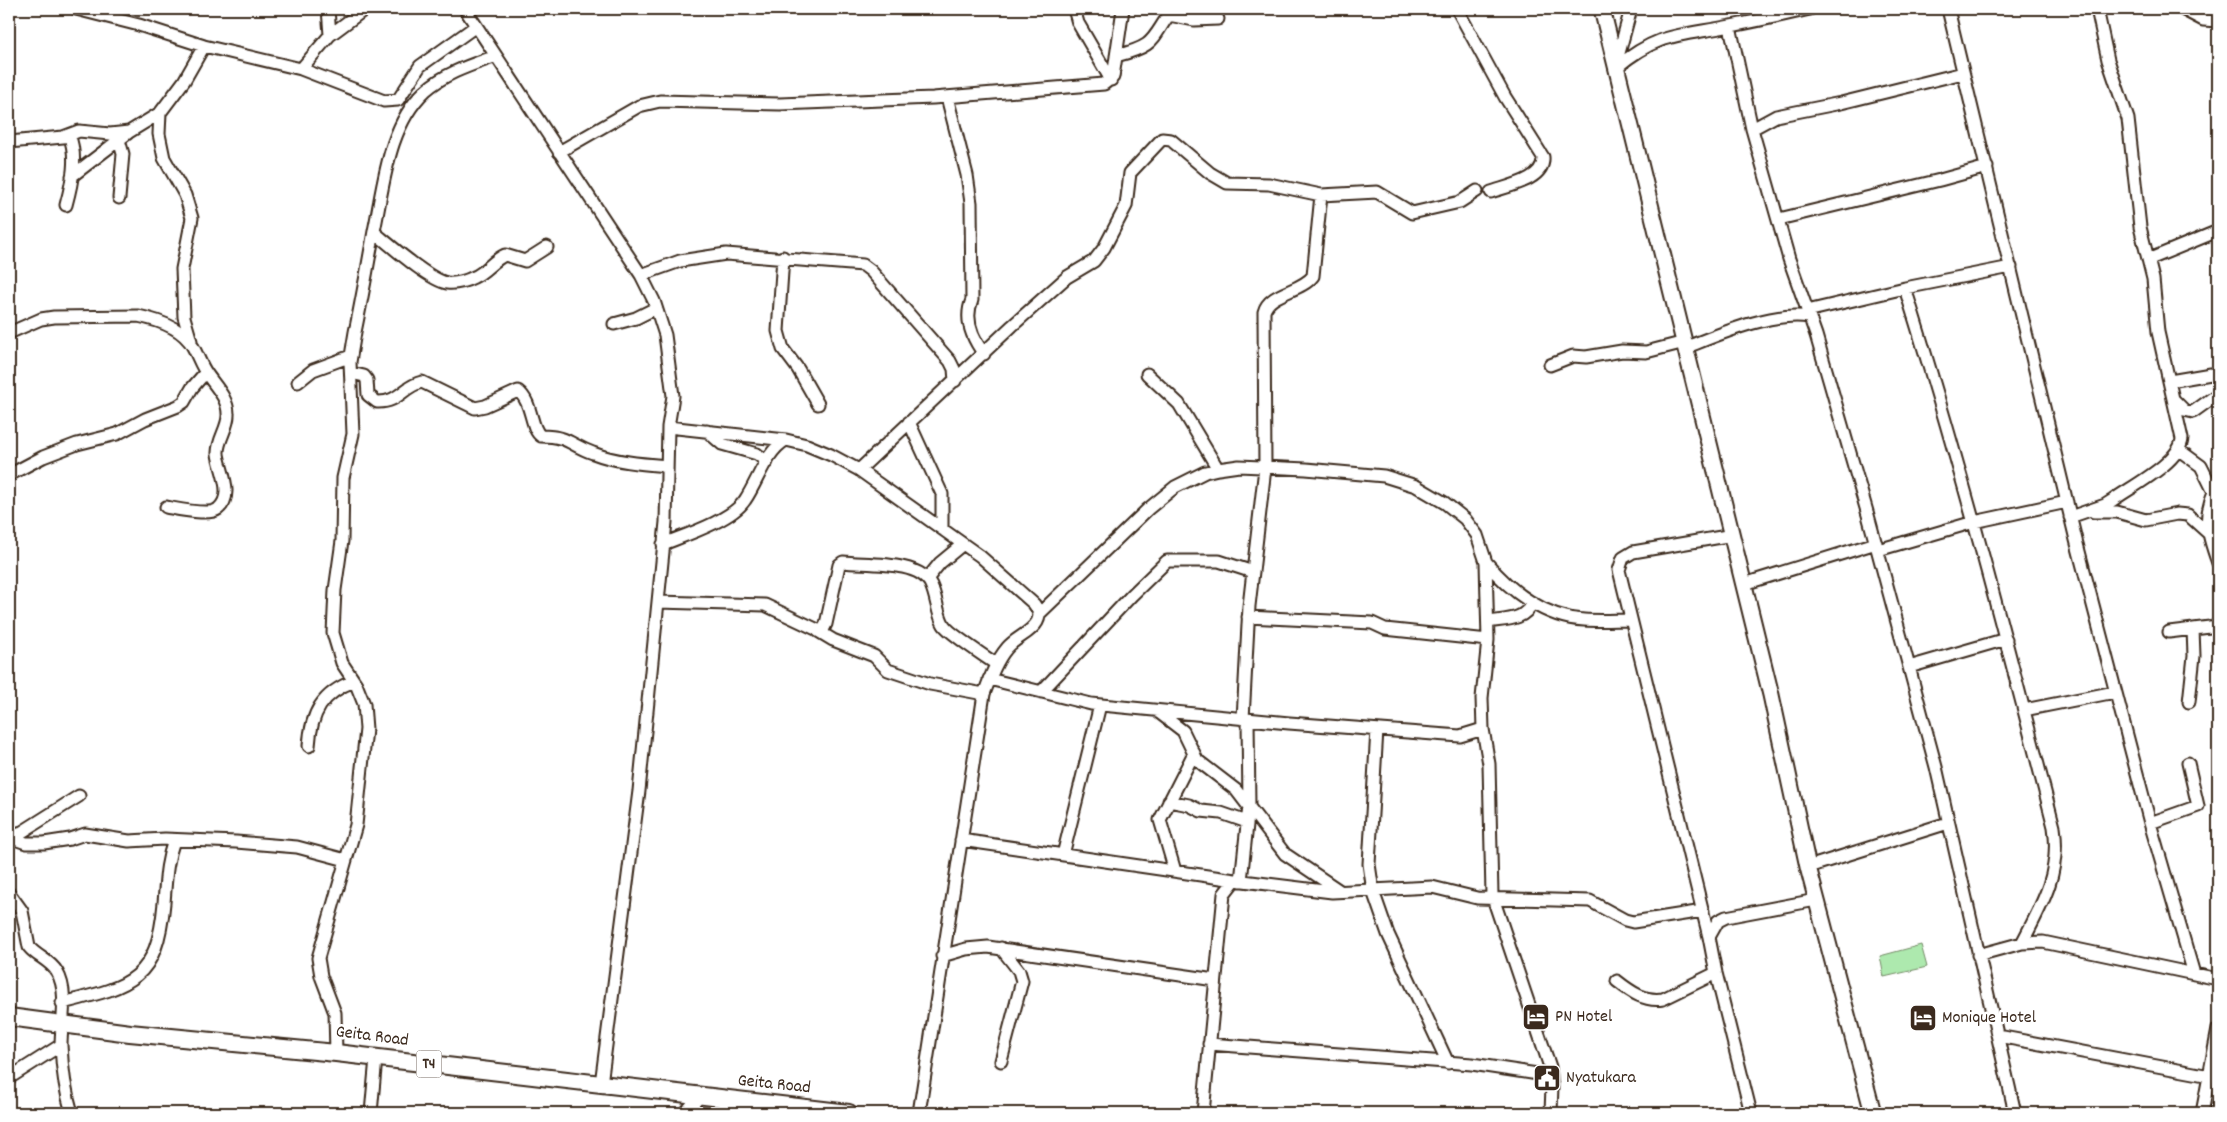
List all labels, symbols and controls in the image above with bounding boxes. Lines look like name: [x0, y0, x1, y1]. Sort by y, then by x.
hotel icon: PN Hotel: [1521, 1002, 1551, 1032]
hotel icon: Monique Hotel: [1908, 1003, 1938, 1033]
place label: PN Hotel: [1555, 1005, 1613, 1030]
place label: Monique Hotel: [1942, 1006, 2037, 1031]
street label: Geita Road: [334, 1020, 410, 1054]
road number: T4: [416, 1050, 442, 1078]
public building icon: Nyatukara: [1532, 1063, 1562, 1093]
place label: Nyatukara: [1566, 1066, 1637, 1091]
street label: Geita Road: [736, 1069, 812, 1101]

